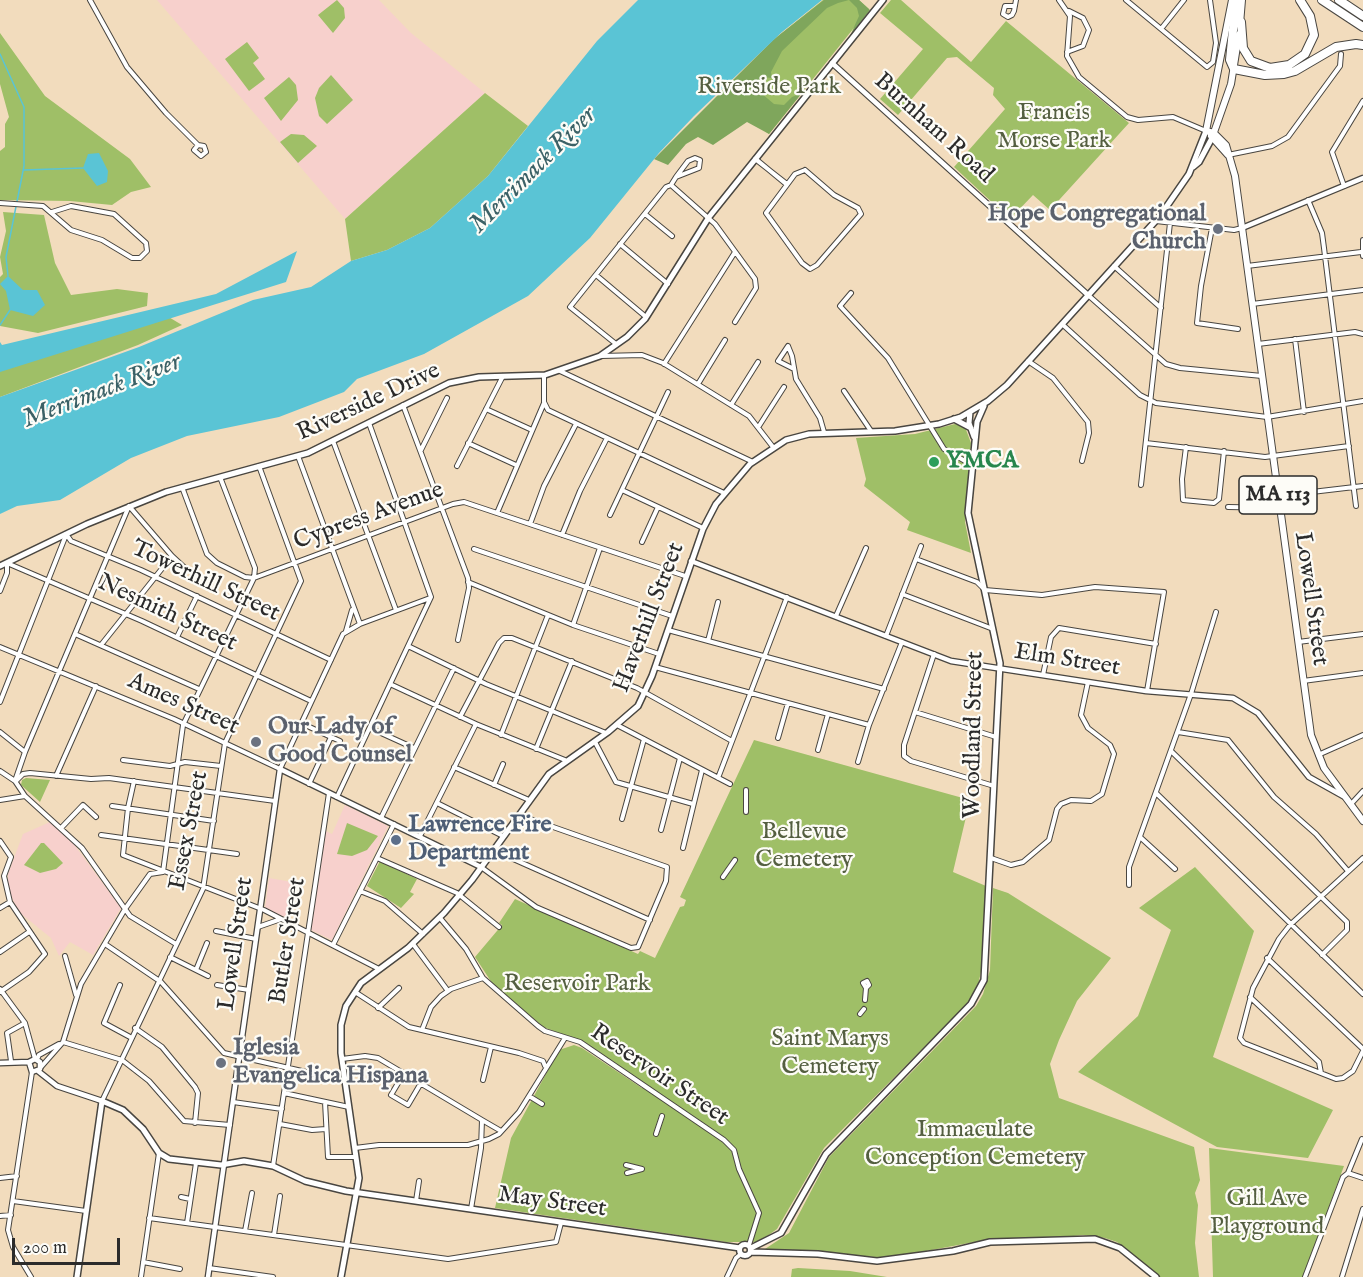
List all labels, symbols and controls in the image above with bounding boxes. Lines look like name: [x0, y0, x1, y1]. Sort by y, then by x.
street label: Burnham Road: [867, 68, 999, 190]
park label: Riverside Park: [697, 74, 841, 102]
park label: Francis Morse Park: [997, 100, 1111, 156]
water label: Merrimack River: [464, 101, 604, 241]
place label: Hope Congregational Church: [987, 201, 1206, 257]
marker: Hope Congregational Church: [1211, 222, 1225, 236]
water label: Merrimack River: [18, 347, 186, 437]
street label: Riverside Drive: [293, 357, 445, 449]
place label: YMCA: [946, 448, 1018, 476]
marker: YMCA: [927, 455, 941, 469]
road number: MA 113: [1239, 476, 1317, 514]
street label: Cypress Avenue: [290, 477, 448, 557]
street label: Lowell Street: [1286, 530, 1334, 668]
street label: Towerhill Street: [126, 535, 284, 629]
street label: Haverhill Street: [608, 539, 692, 697]
street label: Nesmith Street: [93, 569, 241, 659]
street label: Elm Street: [1012, 638, 1122, 684]
street label: Woodland Street: [959, 651, 991, 819]
street label: Ames Street: [123, 668, 243, 742]
place label: Our Lady of Good Counsel: [268, 714, 412, 770]
marker: Our Lady of Good Counsel: [249, 735, 263, 749]
street label: Essex Street: [164, 769, 216, 893]
place label: Lawrence Fire Department: [408, 812, 552, 868]
park label: Bellevue Cemetery: [755, 819, 853, 875]
marker: Lawrence Fire Department: [389, 833, 403, 847]
street label: Lowell Street: [213, 875, 261, 1013]
street label: Butler Street: [265, 876, 313, 1006]
park label: Reservoir Park: [504, 971, 650, 999]
street label: Reservoir Street: [584, 1019, 734, 1133]
park label: Saint Marys Cemetery: [771, 1026, 889, 1082]
place label: Iglesia Evangelica Hispana: [233, 1035, 428, 1091]
marker: Iglesia Evangelica Hispana: [214, 1056, 228, 1070]
park label: Immaculate Conception Cemetery: [865, 1117, 1085, 1173]
street label: May Street: [496, 1181, 608, 1225]
park label: Gill Ave Playground: [1210, 1186, 1324, 1242]
scale bar: [15, 1226, 123, 1264]
text: 200 m: [23, 1237, 67, 1260]

